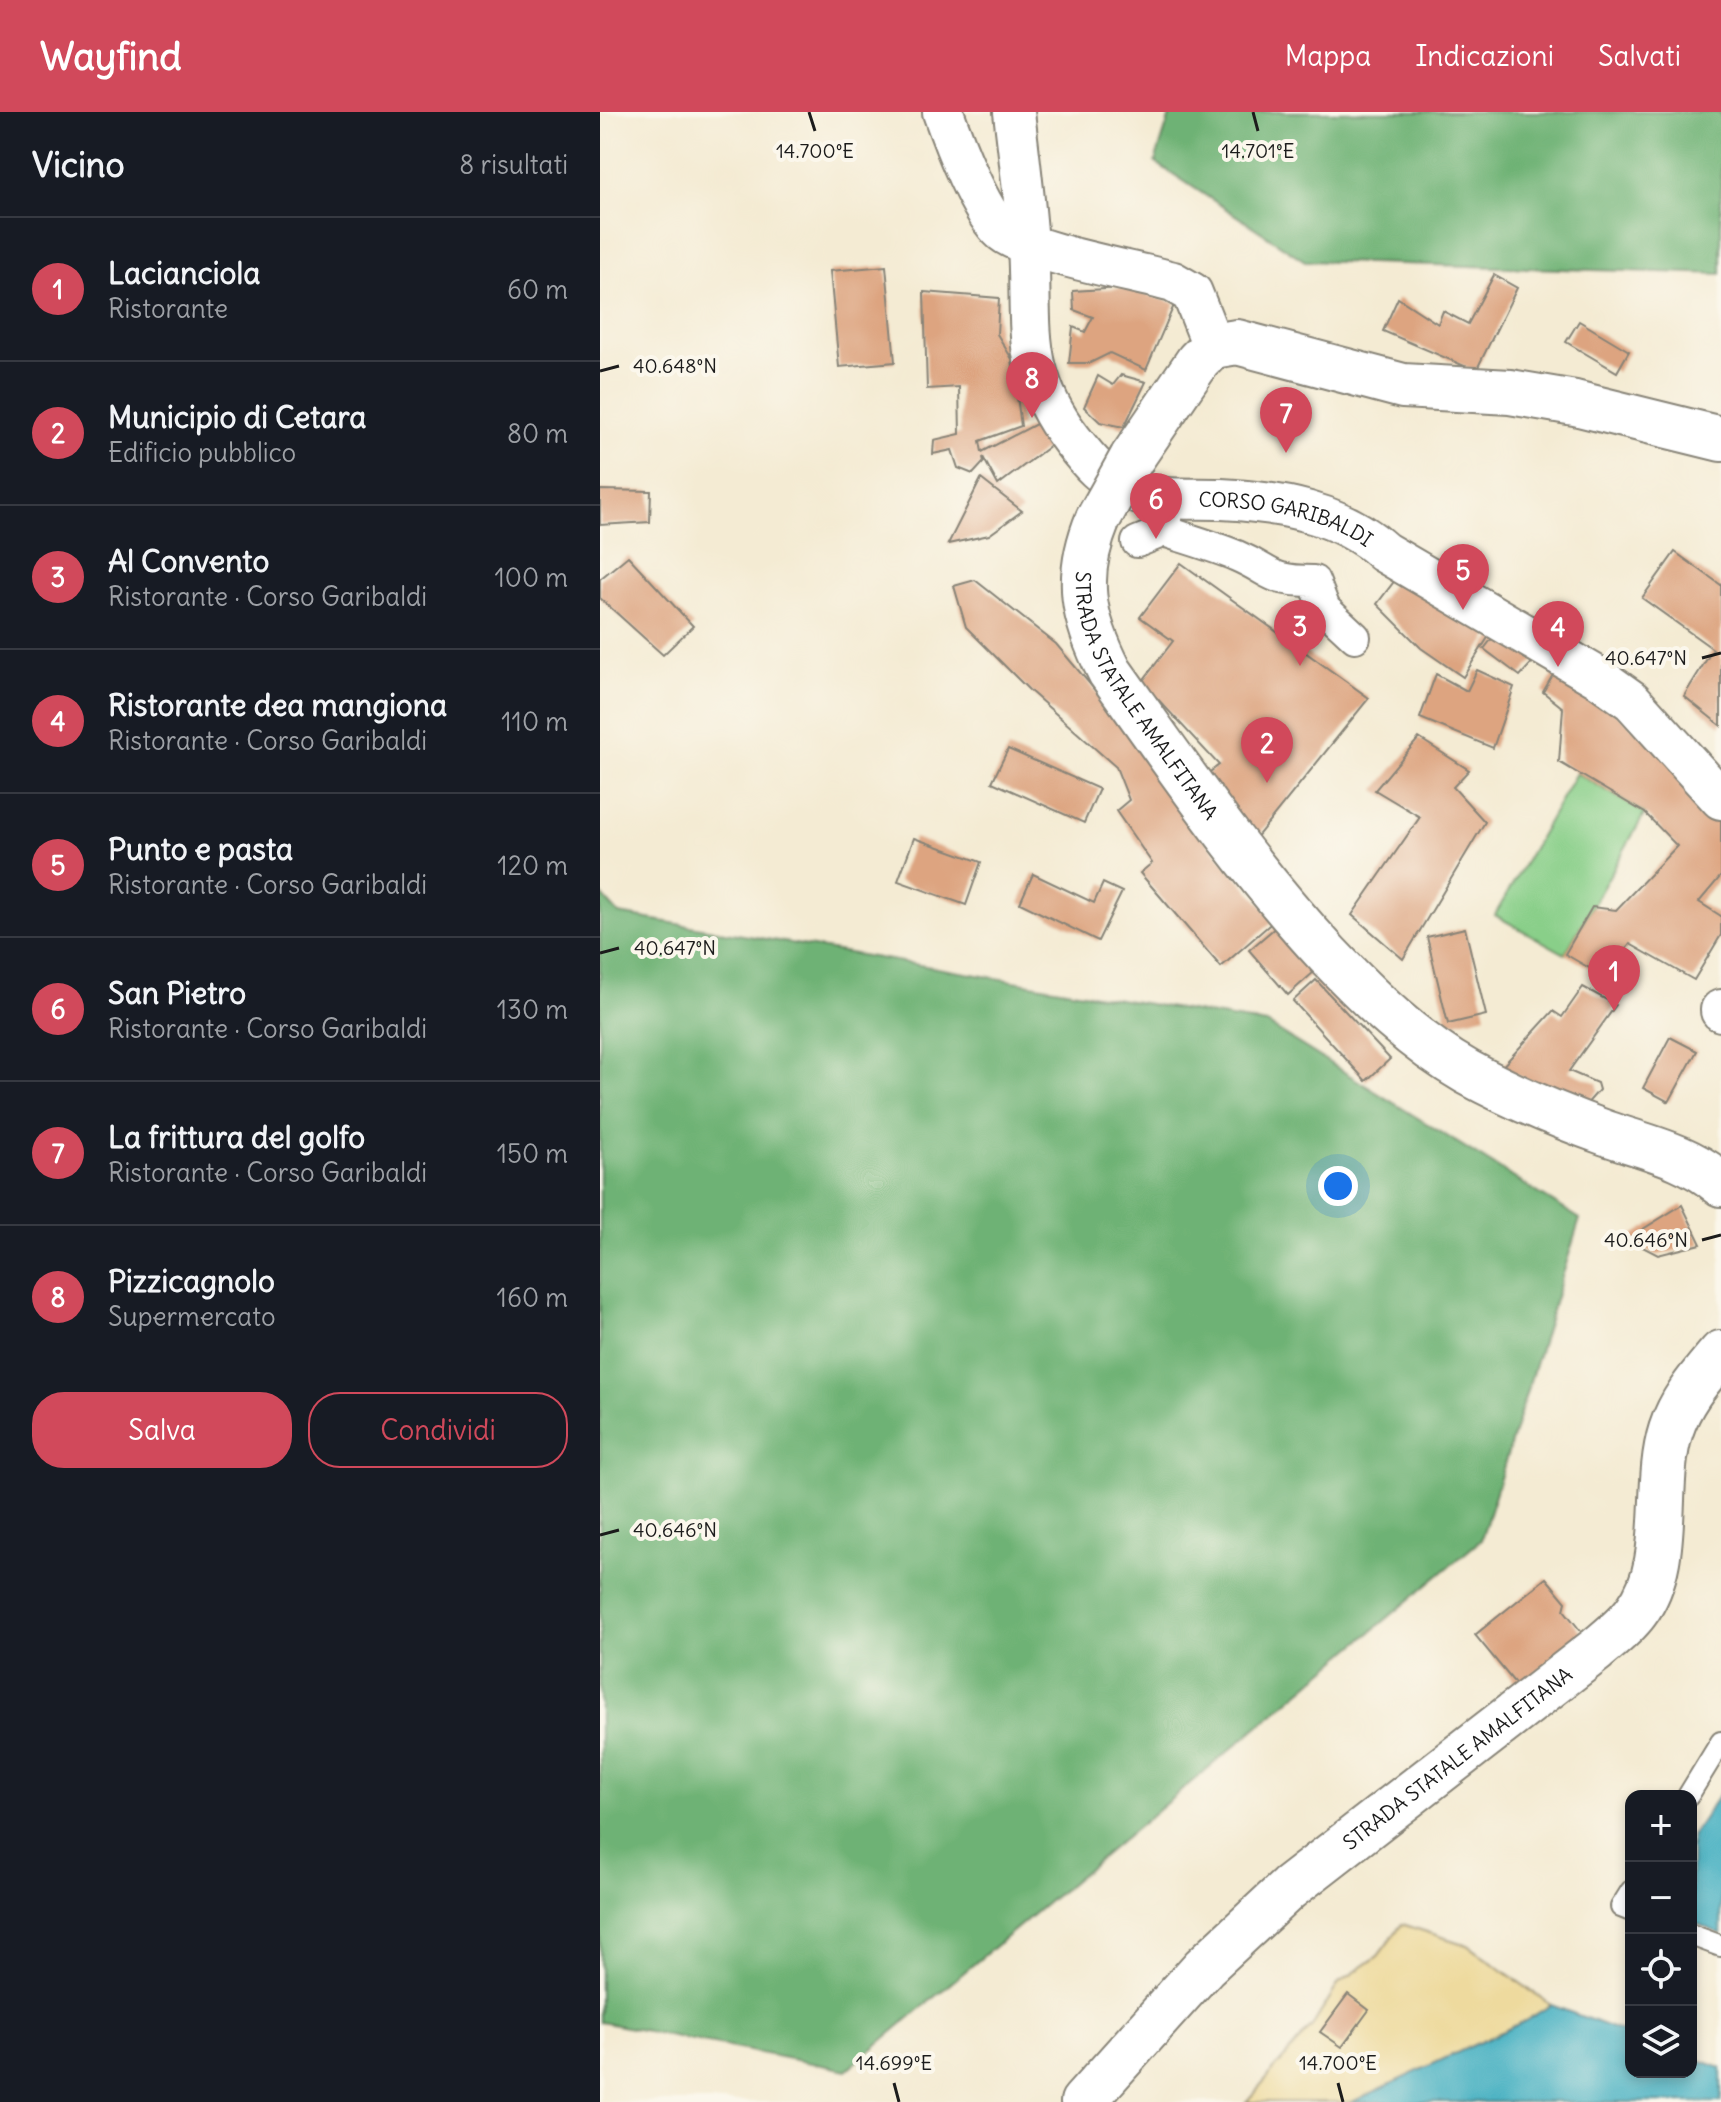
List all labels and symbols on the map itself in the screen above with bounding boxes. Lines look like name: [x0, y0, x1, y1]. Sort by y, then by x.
text: 14.700°E: [776, 138, 854, 163]
text: 14.701°E: [1222, 138, 1294, 163]
pin: 8: [1006, 352, 1058, 418]
text: 40.648°N: [633, 353, 717, 378]
pin: 7: [1260, 387, 1312, 453]
pin: 6: [1130, 473, 1182, 539]
street label: CORSO GARIBALDI: [1199, 486, 1378, 551]
pin: 5: [1437, 544, 1489, 610]
street label: STRADA STATALE AMALFITANA: [1071, 571, 1224, 824]
pin: 3: [1274, 600, 1326, 666]
pin: 4: [1532, 601, 1584, 667]
text: 40.647°N: [1605, 645, 1687, 670]
pin: 2: [1241, 717, 1293, 783]
text: 40.647°N: [634, 935, 716, 960]
pin: 1: [1588, 945, 1640, 1011]
your location: [1318, 1166, 1358, 1206]
text: 40.646°N: [1604, 1227, 1688, 1252]
text: 40.646°N: [633, 1517, 717, 1542]
street label: STRADA STATALE AMALFITANA: [1337, 1661, 1577, 1854]
text: 14.699°E: [856, 2050, 932, 2075]
text: 14.700°E: [1299, 2050, 1377, 2075]

